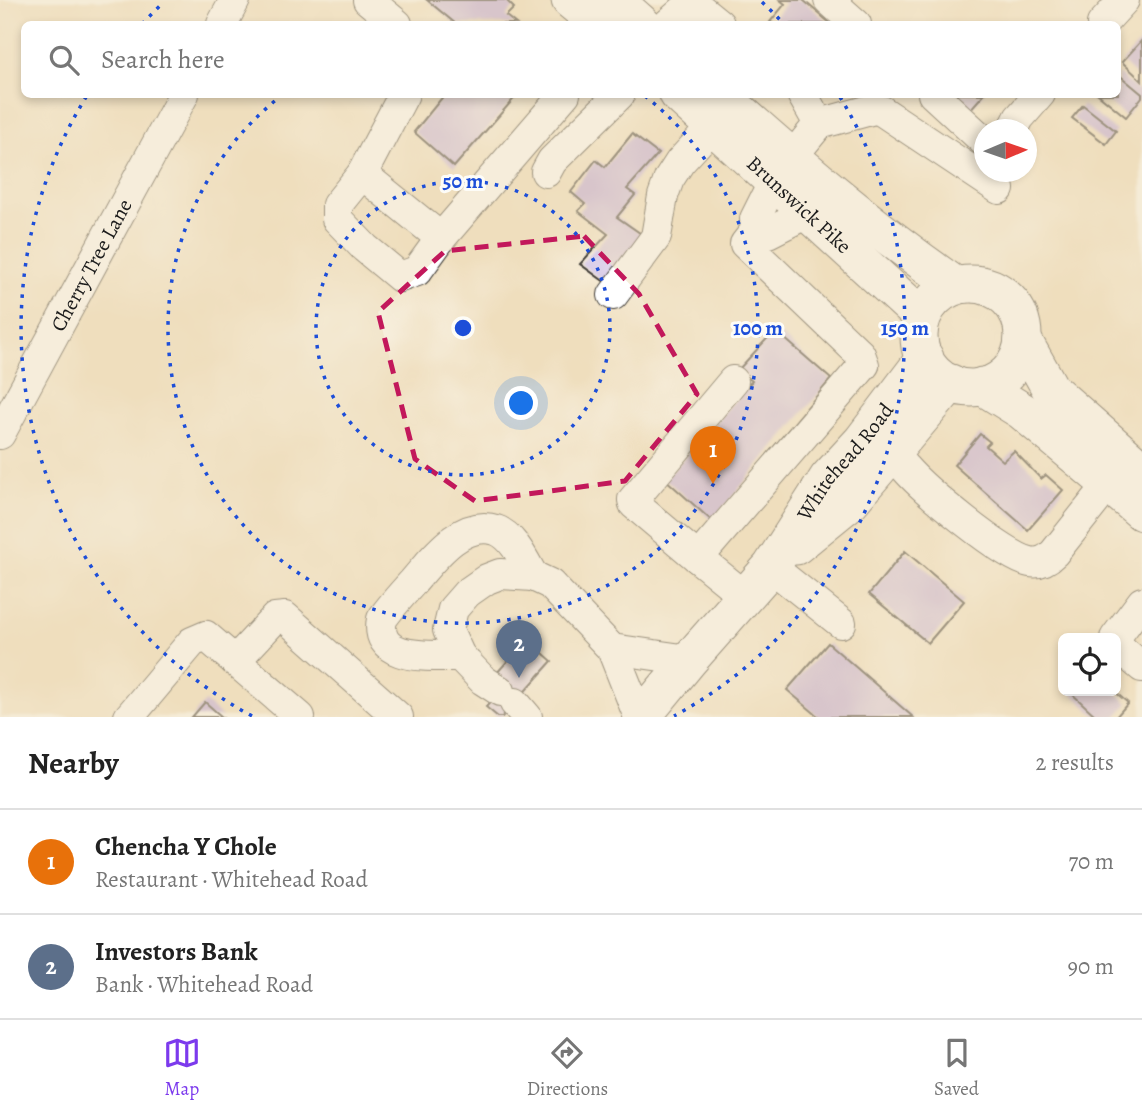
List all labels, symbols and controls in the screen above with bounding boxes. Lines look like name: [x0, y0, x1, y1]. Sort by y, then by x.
search box: [21, 21, 1121, 98]
icon: search: [45, 41, 83, 79]
text: Search here: [101, 42, 225, 77]
north arrow: [974, 119, 1037, 182]
street label: Brunswick Pike: [741, 150, 857, 260]
text: 50 m: [443, 167, 484, 195]
street label: Cherry Tree Lane: [44, 194, 139, 336]
text: 100 m: [733, 314, 783, 342]
text: 150 m: [881, 314, 930, 342]
centre of rings: [451, 316, 475, 340]
your location: [504, 386, 538, 420]
street label: Whitehead Road: [790, 397, 900, 527]
pin: 1: [690, 426, 736, 484]
pin: 2: [496, 620, 542, 678]
map controls: [1058, 633, 1121, 696]
button: locate: [1058, 633, 1121, 696]
text: Nearby: [28, 743, 119, 783]
text: 2 results: [1036, 747, 1114, 778]
text: Chencha Y Chole: [95, 829, 277, 864]
text: 1: [47, 846, 55, 877]
text: 70 m: [1068, 846, 1114, 877]
text: Restaurant · Whitehead Road: [95, 864, 368, 895]
text: Investors Bank: [95, 934, 258, 969]
text: 2: [45, 951, 57, 982]
text: 90 m: [1068, 951, 1114, 982]
text: Bank · Whitehead Road: [95, 969, 313, 1000]
tab: Map: [163, 1034, 201, 1102]
tab: Directions: [527, 1034, 608, 1102]
tab: Saved: [934, 1034, 979, 1102]

